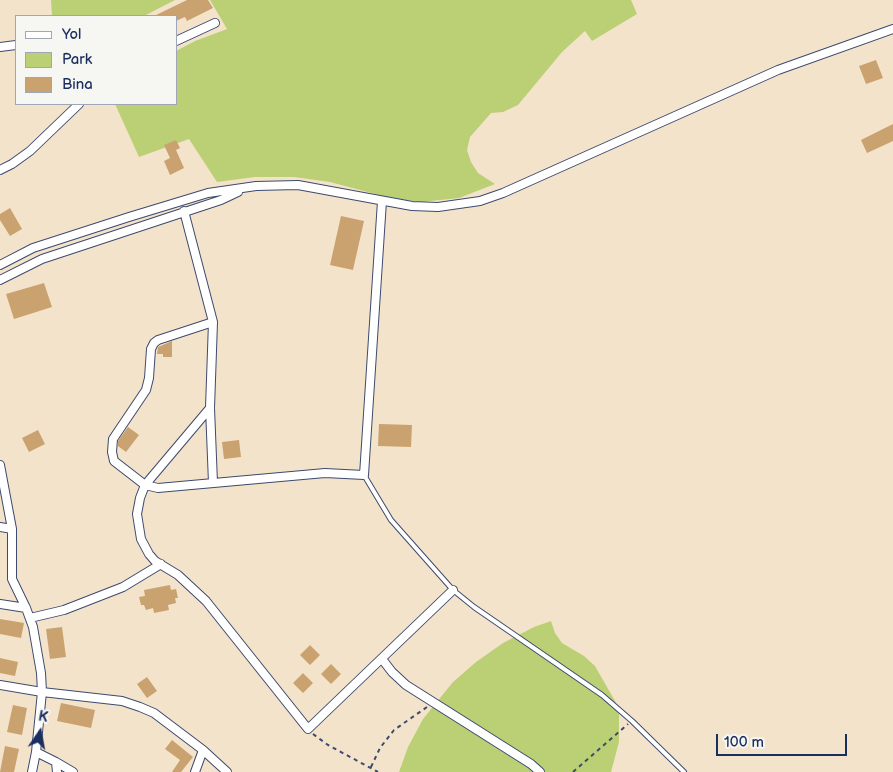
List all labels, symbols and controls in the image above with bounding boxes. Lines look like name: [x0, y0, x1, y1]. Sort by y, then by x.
legend: [15, 15, 178, 105]
text: Yol: [62, 25, 81, 44]
text: Park: [62, 50, 92, 69]
text: Bina: [62, 75, 93, 94]
north arrow: [15, 707, 65, 757]
text: K: [37, 708, 50, 726]
scale bar: [718, 724, 849, 756]
text: 100 m: [724, 733, 764, 752]

